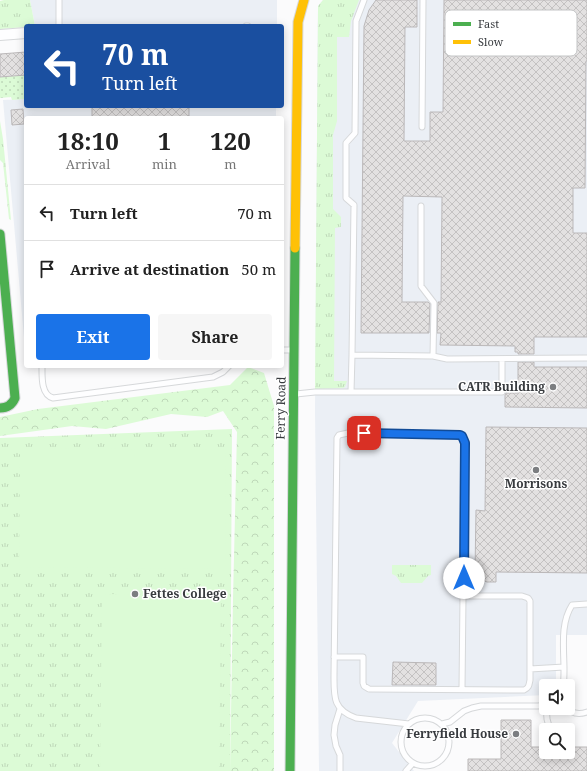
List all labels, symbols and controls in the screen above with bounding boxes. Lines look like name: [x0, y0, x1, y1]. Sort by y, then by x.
legend: [445, 10, 577, 56]
text: Fast: [478, 16, 499, 31]
text: Slow: [478, 34, 504, 49]
text: 70 m: [102, 35, 169, 73]
icon: left: [36, 40, 88, 92]
text: Turn left: [102, 71, 177, 95]
text: 18:10: [57, 124, 119, 157]
text: 1: [158, 124, 171, 157]
text: 120: [210, 124, 251, 157]
text: Arrival: [66, 155, 110, 173]
text: min: [152, 155, 177, 173]
text: m: [224, 155, 237, 173]
icon: left: [36, 202, 58, 224]
text: Turn left: [70, 203, 138, 223]
text: 70 m: [237, 203, 272, 223]
icon: arrive: [36, 258, 58, 280]
text: Arrive at destination: [70, 259, 229, 279]
text: 50 m: [241, 259, 276, 279]
button: Exit: [36, 314, 150, 360]
button: Share: [158, 314, 272, 360]
street label: Ferry Road: [271, 376, 290, 440]
place label: CATR Building: [458, 378, 545, 395]
marker: CATR Building: [548, 382, 558, 392]
pin: [347, 416, 381, 450]
icon: arrive: [353, 422, 375, 444]
marker: Morrisons: [531, 465, 541, 475]
place label: Morrisons: [505, 475, 567, 492]
position arrow: [443, 557, 485, 599]
place label: Fettes College: [143, 585, 227, 602]
marker: Fettes College: [130, 589, 140, 599]
map controls: [539, 679, 575, 759]
button: sound: [539, 679, 575, 715]
button: search: [539, 723, 575, 759]
place label: Ferryfield House: [406, 725, 508, 742]
marker: Ferryfield House: [511, 729, 521, 739]

